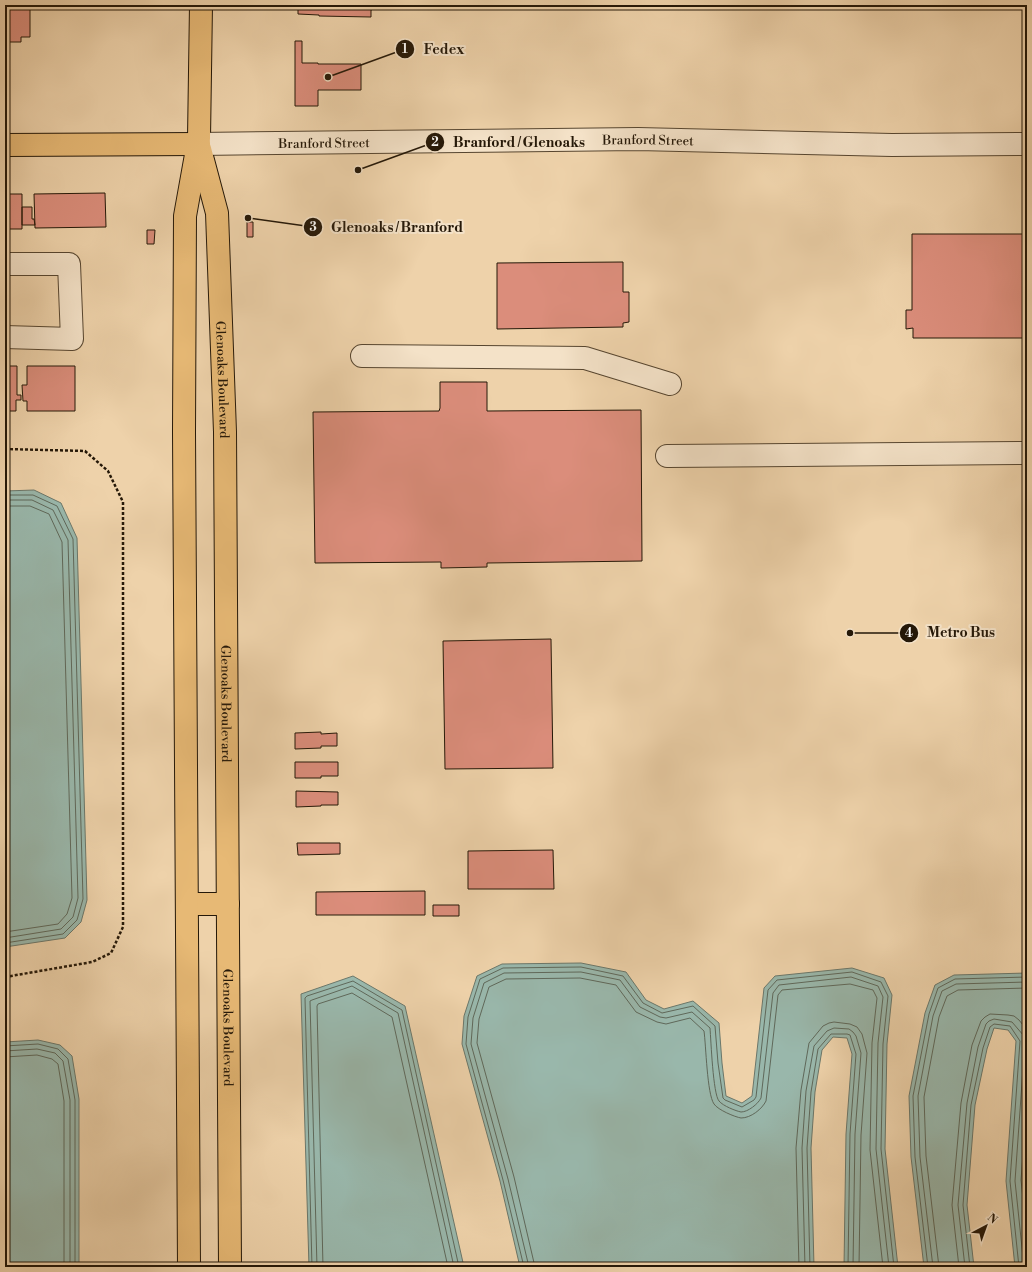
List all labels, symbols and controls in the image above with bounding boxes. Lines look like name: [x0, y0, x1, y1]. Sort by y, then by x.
callout: Fedex: [395, 36, 472, 62]
text: Fedex: [424, 41, 465, 59]
text: 1: [402, 42, 408, 57]
callout: Branford / Glenoaks: [425, 129, 593, 155]
street label: Branford Street: [601, 132, 694, 149]
text: Branford / Glenoaks: [453, 134, 585, 152]
street label: Branford Street: [277, 135, 370, 152]
text: 2: [431, 135, 439, 150]
callout: Glenoaks / Branford: [303, 214, 472, 240]
text: Glenoaks / Branford: [331, 219, 463, 237]
text: 3: [309, 220, 317, 235]
street label: Glenoaks Boulevard: [212, 321, 232, 439]
callout: Metro Bus: [899, 620, 1003, 646]
text: Metro Bus: [927, 624, 995, 642]
text: 4: [905, 626, 913, 641]
street label: Glenoaks Boulevard: [217, 645, 234, 763]
street label: Glenoaks Boulevard: [219, 969, 236, 1087]
north arrow: [966, 1206, 1006, 1246]
text: N: [984, 1211, 1000, 1228]

